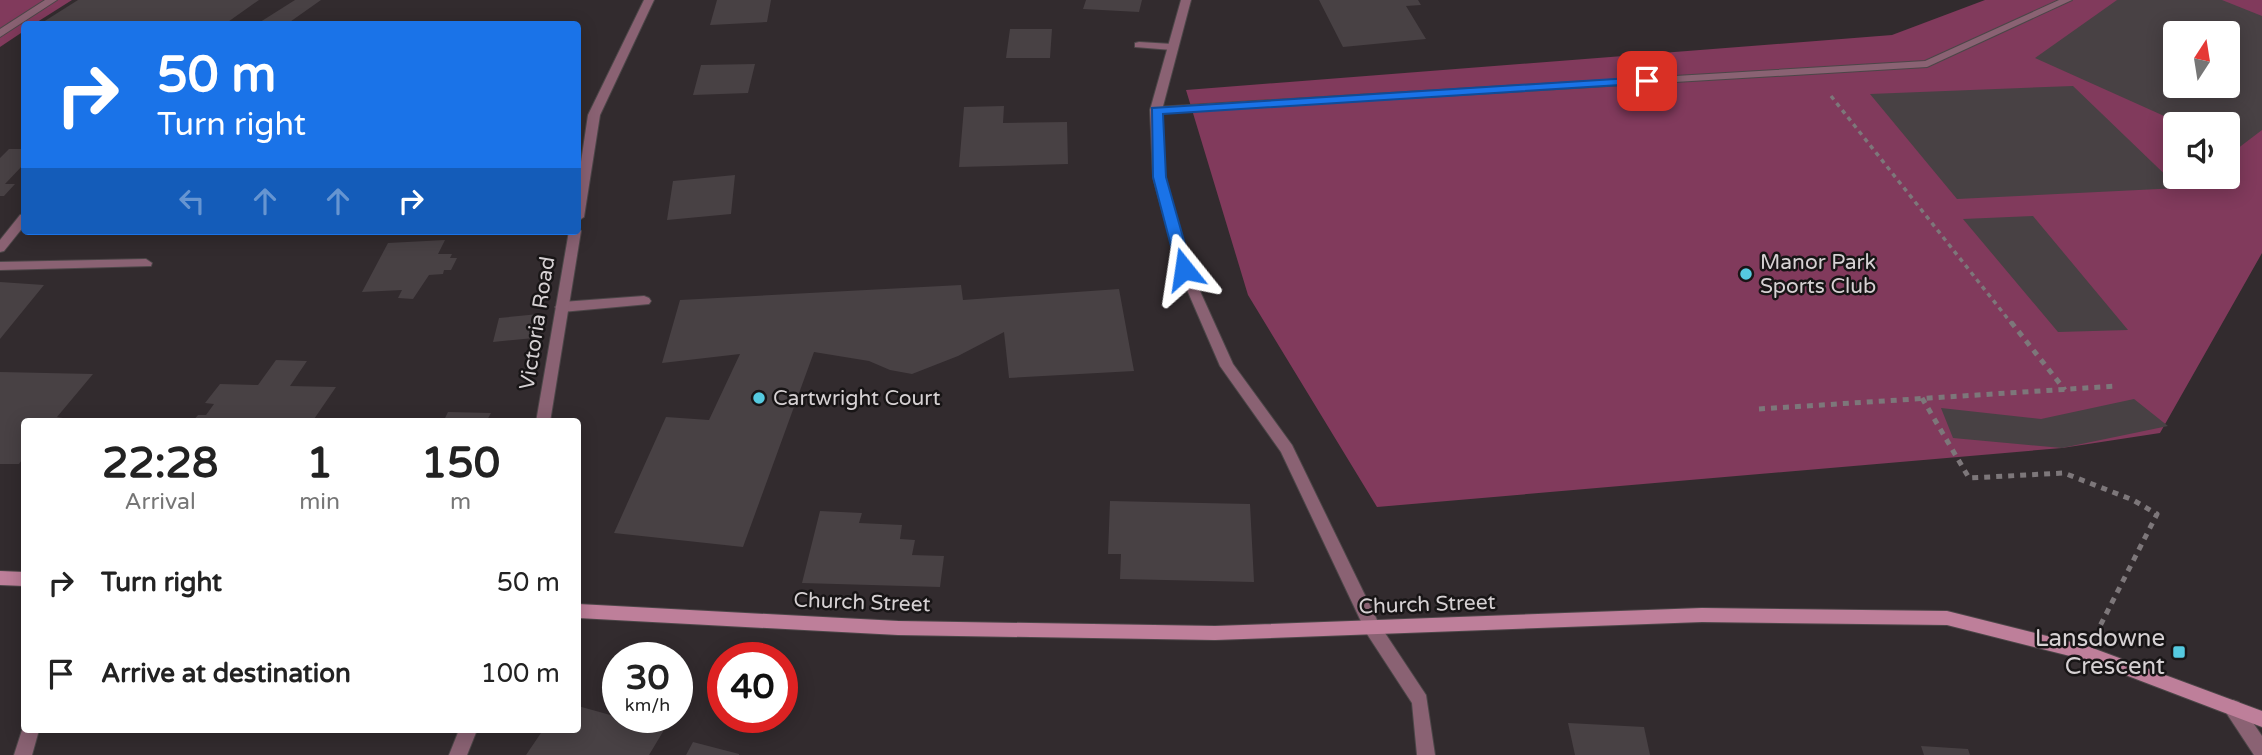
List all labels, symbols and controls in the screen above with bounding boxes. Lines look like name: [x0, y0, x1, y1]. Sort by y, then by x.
north arrow: [2163, 21, 2240, 98]
map controls: [2163, 21, 2240, 189]
text: 50 m: [157, 46, 276, 105]
icon: right: [42, 49, 133, 140]
pin: [1617, 51, 1677, 111]
icon: arrive: [1628, 62, 1666, 100]
text: Turn right: [157, 106, 306, 144]
button: sound: [2163, 112, 2240, 189]
icon: left: [173, 182, 211, 220]
icon: ahead: [246, 182, 284, 220]
icon: ahead: [319, 182, 357, 220]
icon: right: [392, 182, 430, 220]
position arrow: [1147, 232, 1221, 306]
place label: Manor Park Sports Club: [1760, 250, 1876, 299]
street label: Victoria Road: [515, 255, 560, 392]
marker: Manor Park Sports Club: [1738, 266, 1754, 282]
place label: Cartwright Court: [773, 386, 940, 411]
marker: Cartwright Court: [751, 390, 767, 406]
text: 22:28: [102, 438, 218, 489]
text: 1: [306, 438, 333, 489]
text: 150: [421, 438, 500, 489]
text: Arrival: [125, 488, 196, 516]
text: min: [299, 488, 340, 516]
text: m: [450, 488, 471, 516]
icon: right: [42, 564, 80, 602]
text: Turn right: [101, 567, 222, 598]
text: 50 m: [497, 567, 560, 598]
street label: Church Street: [793, 588, 931, 617]
street label: Church Street: [1358, 590, 1496, 619]
place label: Lansdowne Crescent: [2035, 624, 2165, 681]
speed limit sign: 40: [707, 642, 798, 733]
marker: Lansdowne Crescent: [2171, 644, 2187, 660]
icon: arrive: [42, 655, 80, 693]
text: 30: [626, 657, 669, 699]
text: Arrive at destination: [101, 658, 351, 689]
text: 100 m: [480, 658, 560, 689]
text: km/h: [625, 694, 670, 716]

